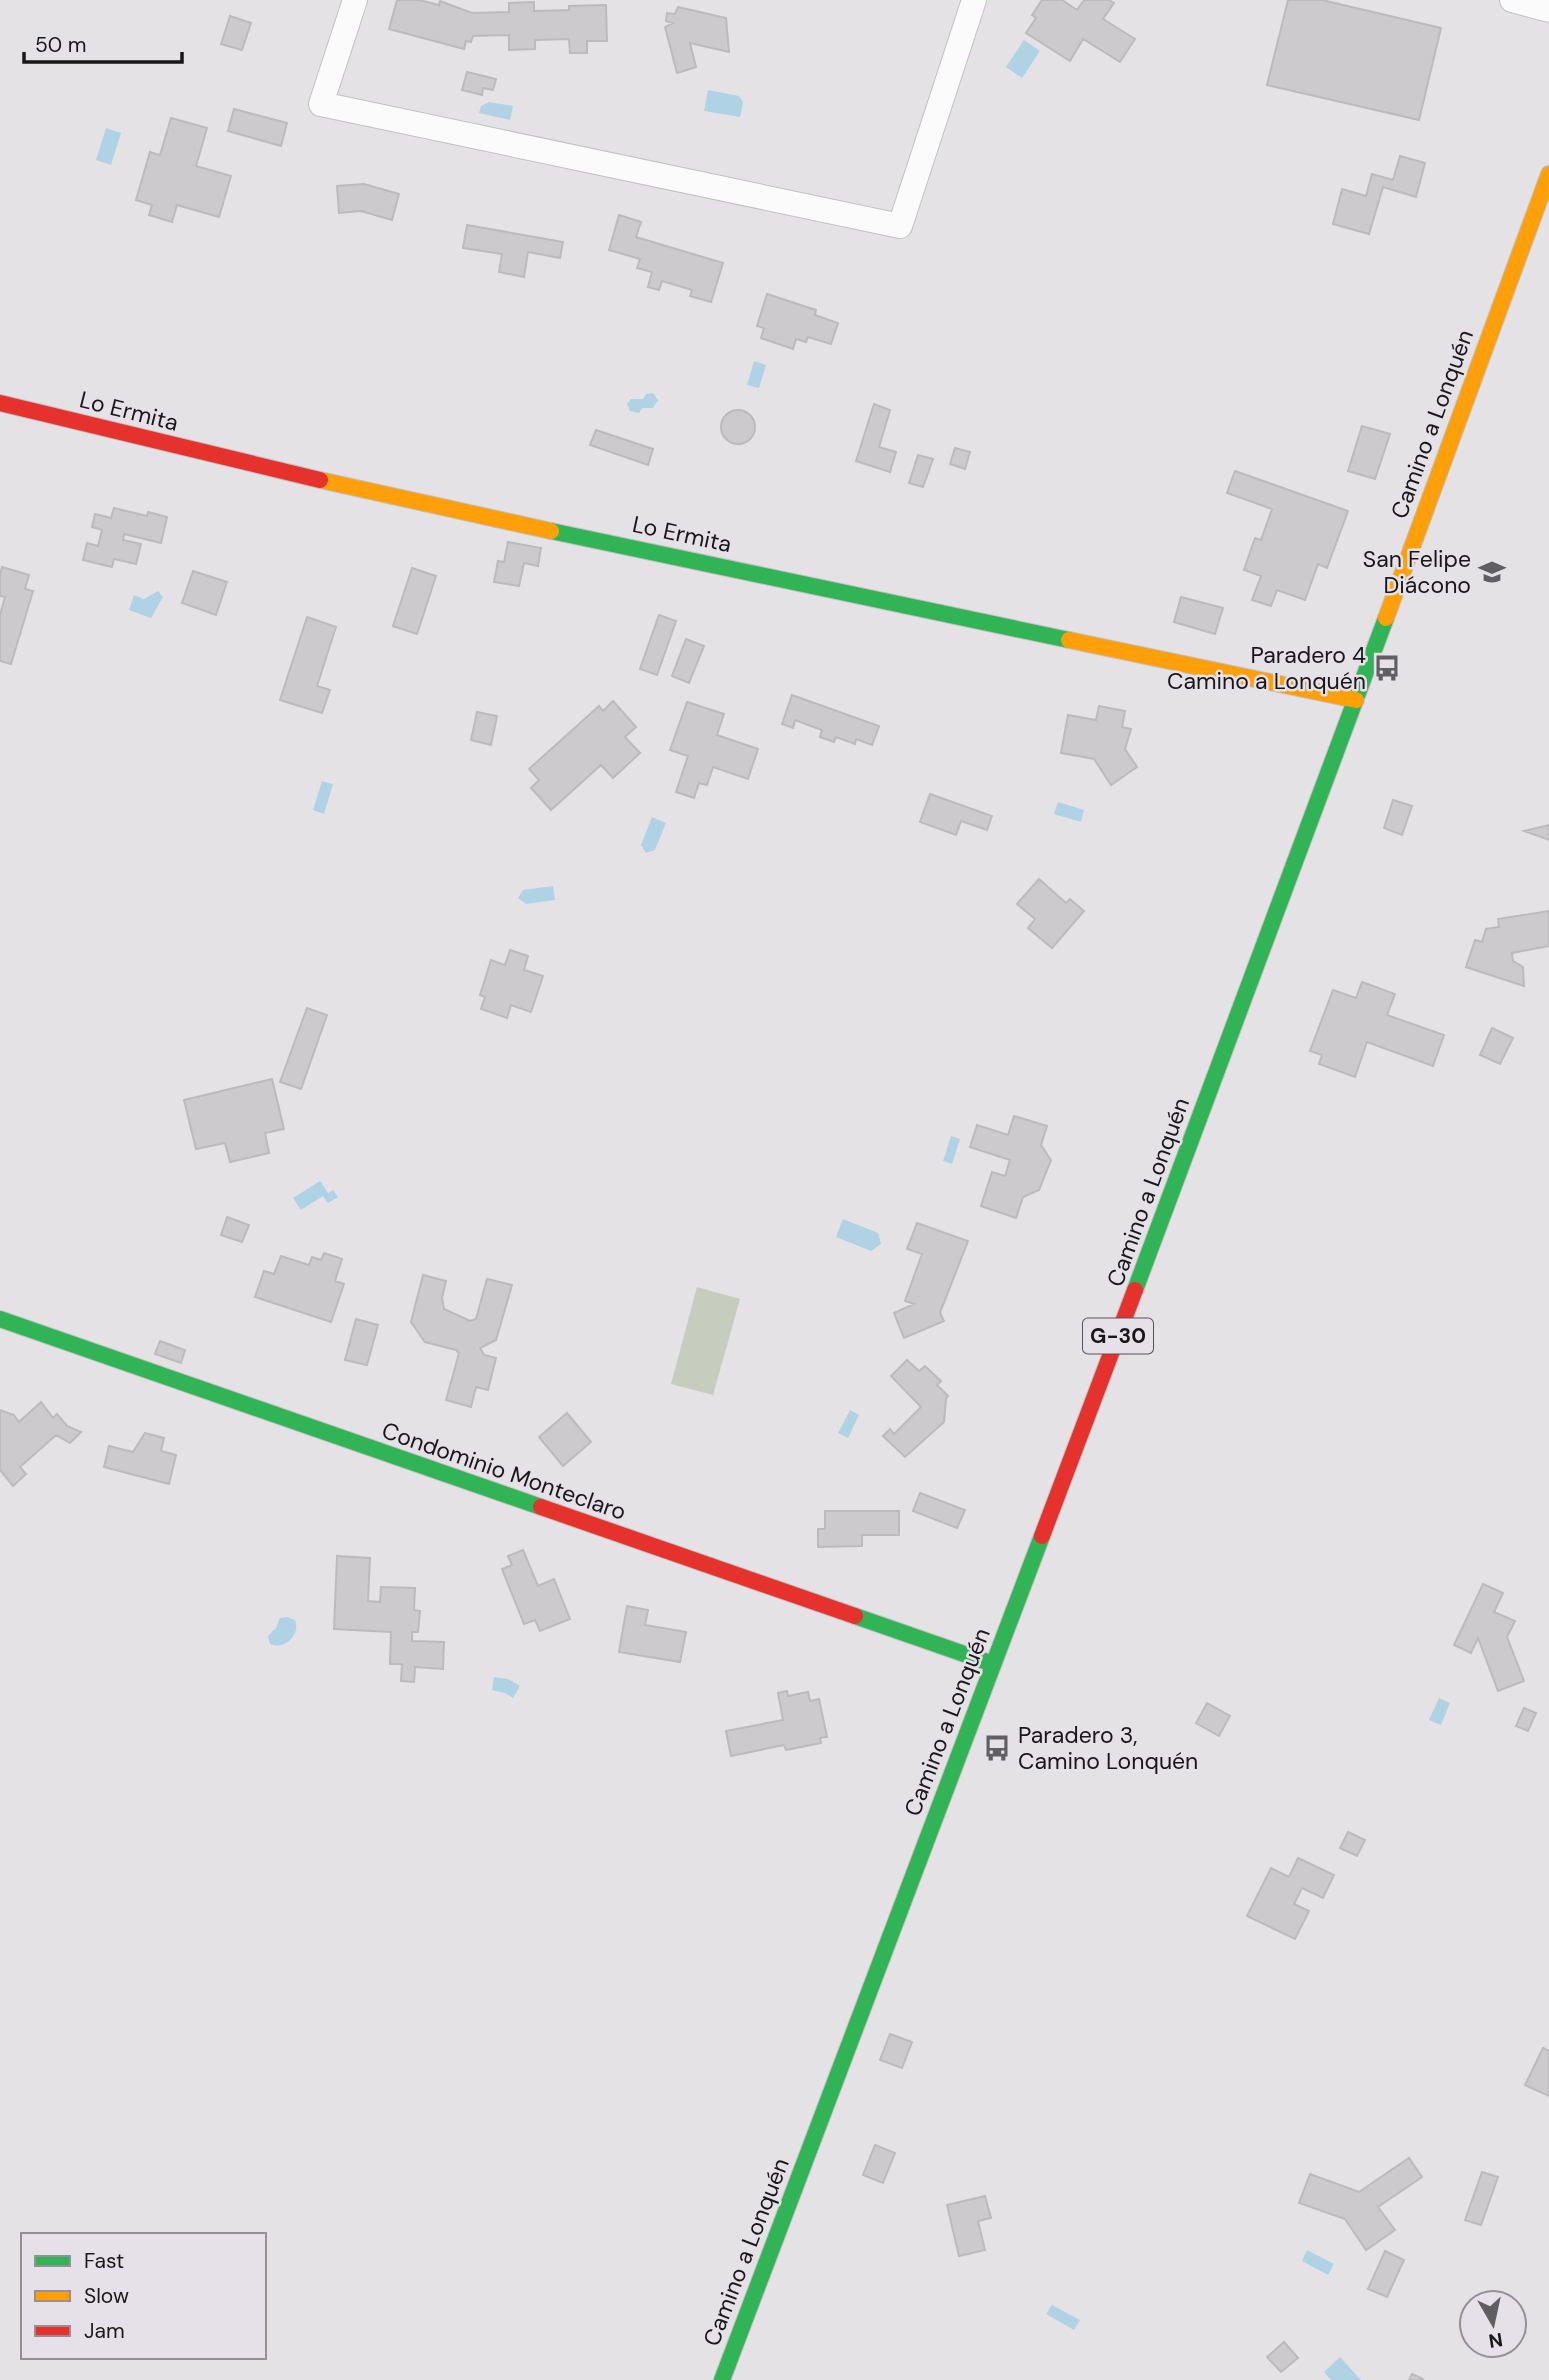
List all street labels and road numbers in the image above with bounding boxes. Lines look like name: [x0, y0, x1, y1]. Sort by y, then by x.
street label: Camino a Lonquén: [1384, 325, 1480, 523]
street label: Lo Ermita: [77, 384, 181, 438]
street label: Lo Ermita: [630, 509, 734, 559]
street label: Camino a Lonquén: [1100, 1093, 1196, 1291]
road number: G-30: [1083, 1318, 1153, 1354]
street label: Condominio Monteclaro: [378, 1415, 630, 1527]
street label: Camino a Lonquén: [897, 1624, 997, 1820]
street label: Camino a Lonquén: [696, 2154, 796, 2350]

